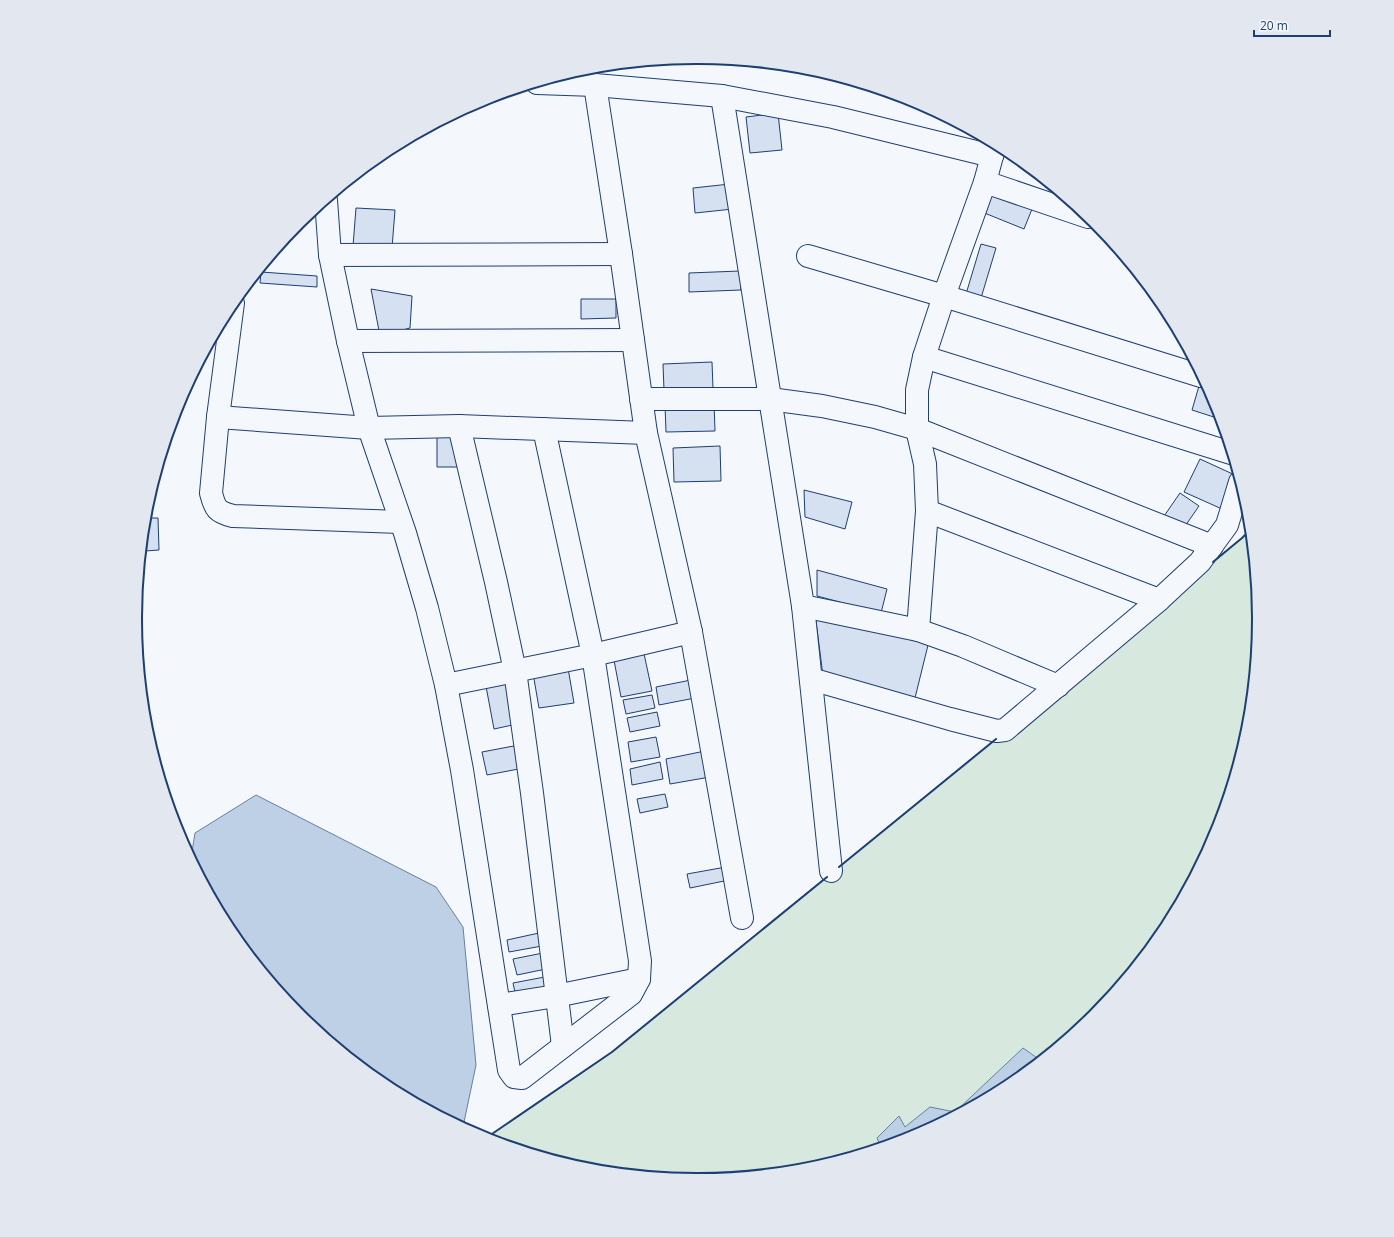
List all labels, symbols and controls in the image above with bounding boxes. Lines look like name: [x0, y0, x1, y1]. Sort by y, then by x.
scale bar: [1254, 12, 1330, 38]
text: 20 m: [1260, 17, 1288, 34]

